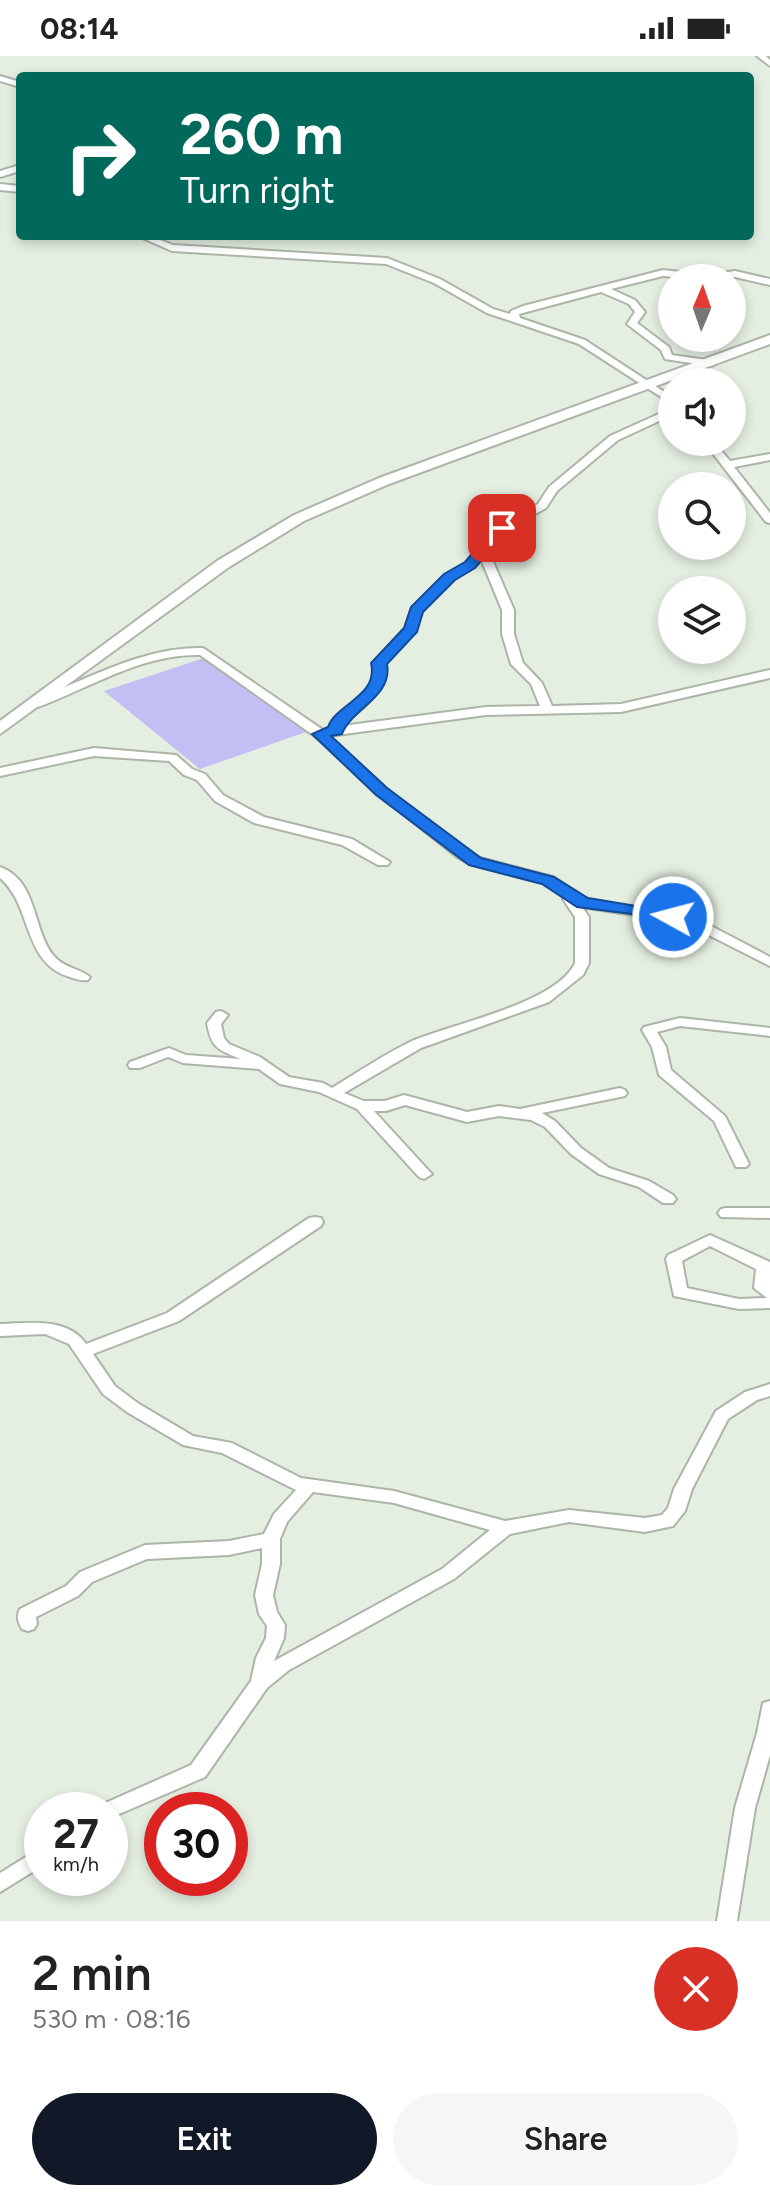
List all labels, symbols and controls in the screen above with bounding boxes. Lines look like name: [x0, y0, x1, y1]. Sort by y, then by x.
text: 08:14: [40, 10, 118, 47]
text: 260 m: [180, 101, 343, 168]
icon: right: [48, 104, 152, 208]
text: Turn right: [180, 169, 335, 212]
north arrow: [658, 264, 746, 352]
map controls: [658, 264, 746, 664]
button: sound: [658, 368, 746, 456]
button: search: [658, 472, 746, 560]
pin: [468, 494, 536, 562]
icon: arrive: [480, 506, 524, 550]
button: layers: [658, 576, 746, 664]
position arrow: [631, 875, 715, 959]
speed limit sign: 30: [144, 1792, 248, 1896]
text: 27: [53, 1810, 99, 1858]
text: km/h: [53, 1852, 99, 1876]
text: 2 min: [32, 1944, 152, 2002]
button: close: [654, 1947, 738, 2031]
text: 530 m · 08:16: [32, 2003, 190, 2035]
button: Exit: [32, 2093, 377, 2185]
button: Share: [393, 2093, 738, 2185]

